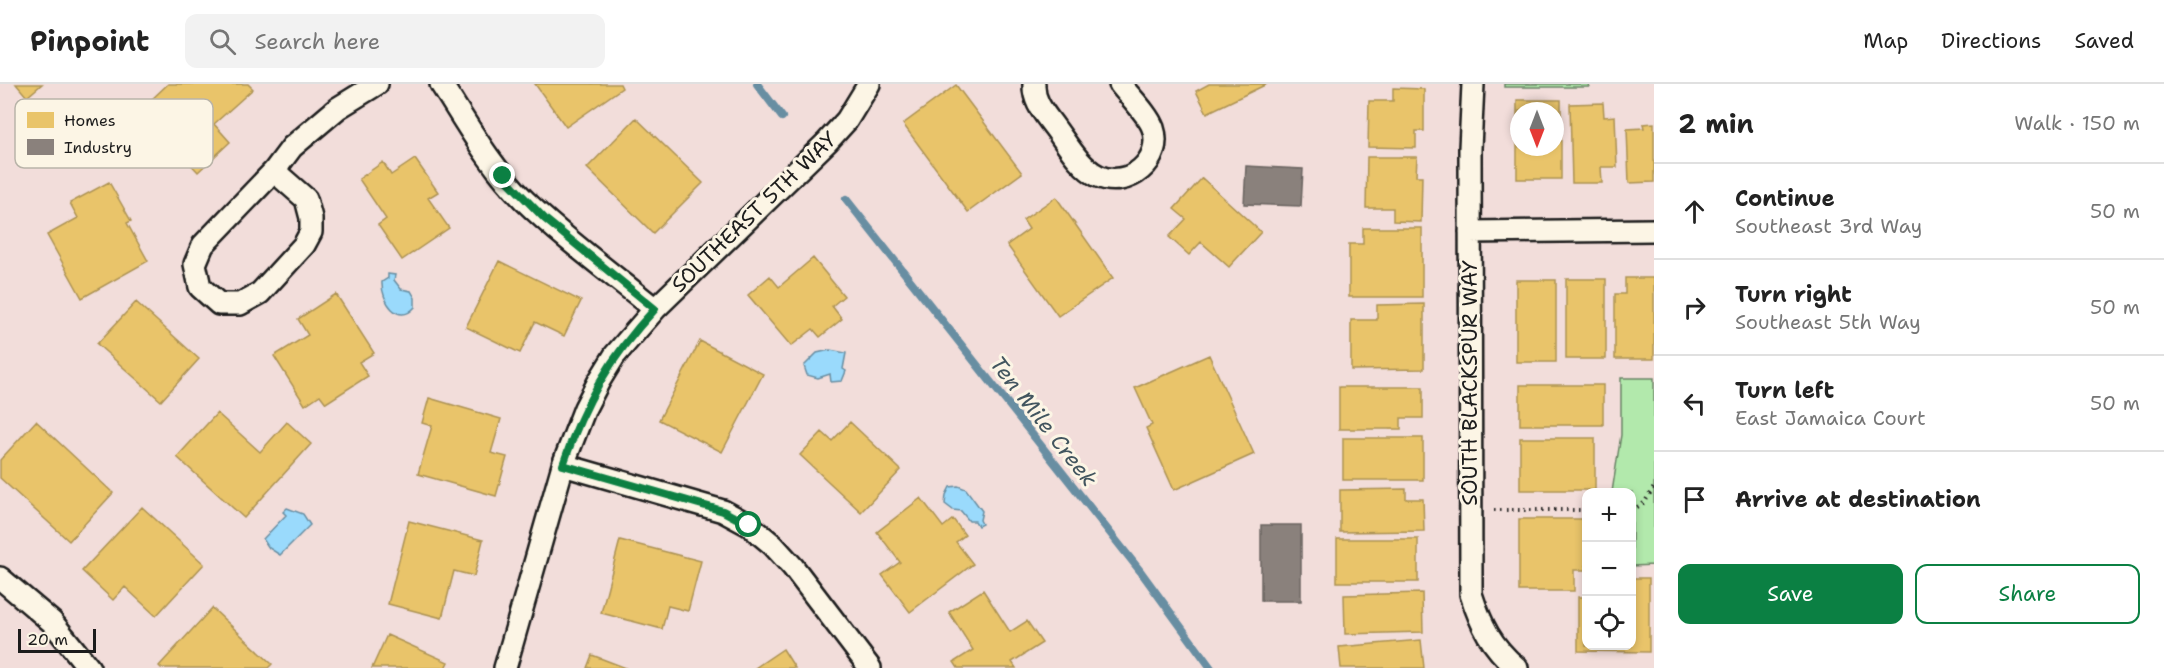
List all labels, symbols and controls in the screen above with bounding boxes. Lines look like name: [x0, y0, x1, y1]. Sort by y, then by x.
search box: [185, 14, 605, 68]
text: Pinpoint: [30, 22, 149, 60]
icon: search: [206, 25, 239, 58]
text: Search here: [254, 27, 380, 56]
text: Map: [1863, 27, 1908, 55]
text: Directions: [1941, 27, 2041, 55]
text: Saved: [2074, 27, 2134, 55]
legend: [15, 99, 213, 168]
north arrow: [1510, 102, 1564, 156]
text: 2 min: [1678, 106, 1754, 141]
text: Homes: [64, 110, 116, 131]
text: Walk · 150 m: [2014, 110, 2140, 136]
street label: SOUTHEAST 5TH WAY: [665, 125, 843, 299]
text: Industry: [64, 137, 132, 158]
route end: [489, 162, 515, 188]
text: Continue: [1735, 184, 1835, 213]
icon: ahead: [1678, 195, 1711, 228]
text: 50 m: [2090, 198, 2140, 224]
text: Southeast 3rd Way: [1735, 213, 1922, 239]
street label: SOUTH BLACKSPUR WAY: [1456, 260, 1484, 506]
text: Turn right: [1735, 280, 1852, 309]
icon: right: [1678, 291, 1711, 324]
text: 50 m: [2090, 294, 2140, 320]
text: Southeast 5th Way: [1735, 309, 1921, 335]
water label: Ten Mile Creek: [983, 350, 1104, 493]
text: Turn left: [1735, 376, 1834, 405]
icon: left: [1678, 387, 1711, 420]
text: 50 m: [2090, 390, 2140, 416]
text: East Jamaica Court: [1735, 405, 1926, 431]
icon: arrive: [1678, 483, 1711, 516]
text: Arrive at destination: [1735, 485, 1981, 514]
map controls: [1582, 488, 1636, 650]
button: +: [1582, 488, 1636, 542]
route start: [735, 511, 761, 537]
button: −: [1582, 542, 1636, 596]
button: Save: [1678, 564, 1903, 624]
button: Share: [1915, 564, 2140, 624]
button: locate: [1582, 596, 1636, 650]
scale bar: [18, 626, 96, 654]
text: 20 m: [27, 629, 68, 650]

